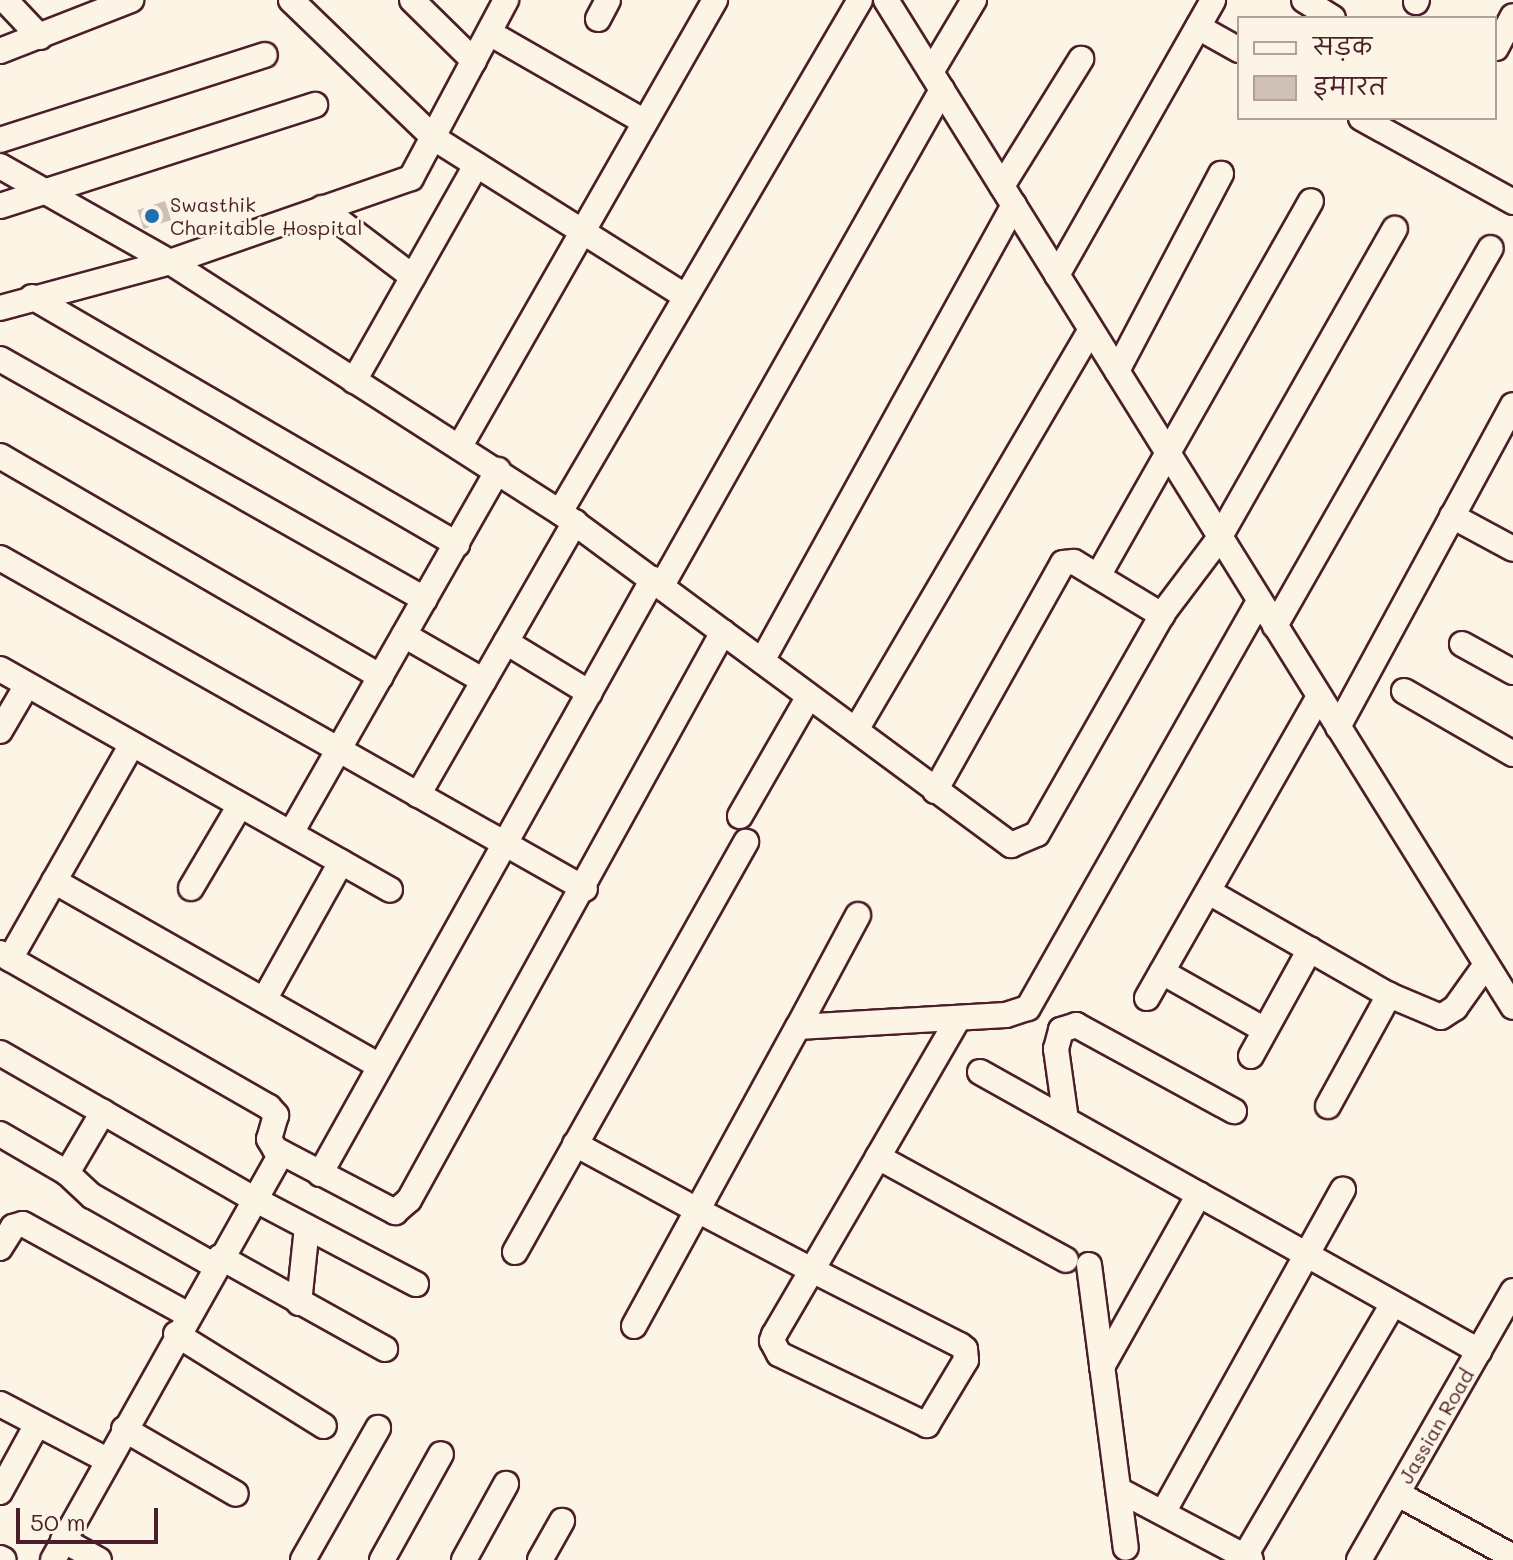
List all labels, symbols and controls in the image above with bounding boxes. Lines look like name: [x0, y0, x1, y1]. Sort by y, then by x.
legend: [1237, 16, 1497, 120]
text: सड़क: [1313, 30, 1372, 61]
text: इमारत: [1313, 70, 1386, 101]
place label: Swasthik Charitable Hospital: [170, 192, 363, 239]
marker: Swasthik Charitable Hospital: [141, 205, 163, 227]
street label: Jassian Road: [1393, 1364, 1479, 1488]
scale bar: [20, 1492, 162, 1542]
text: 50 m: [30, 1506, 86, 1537]

